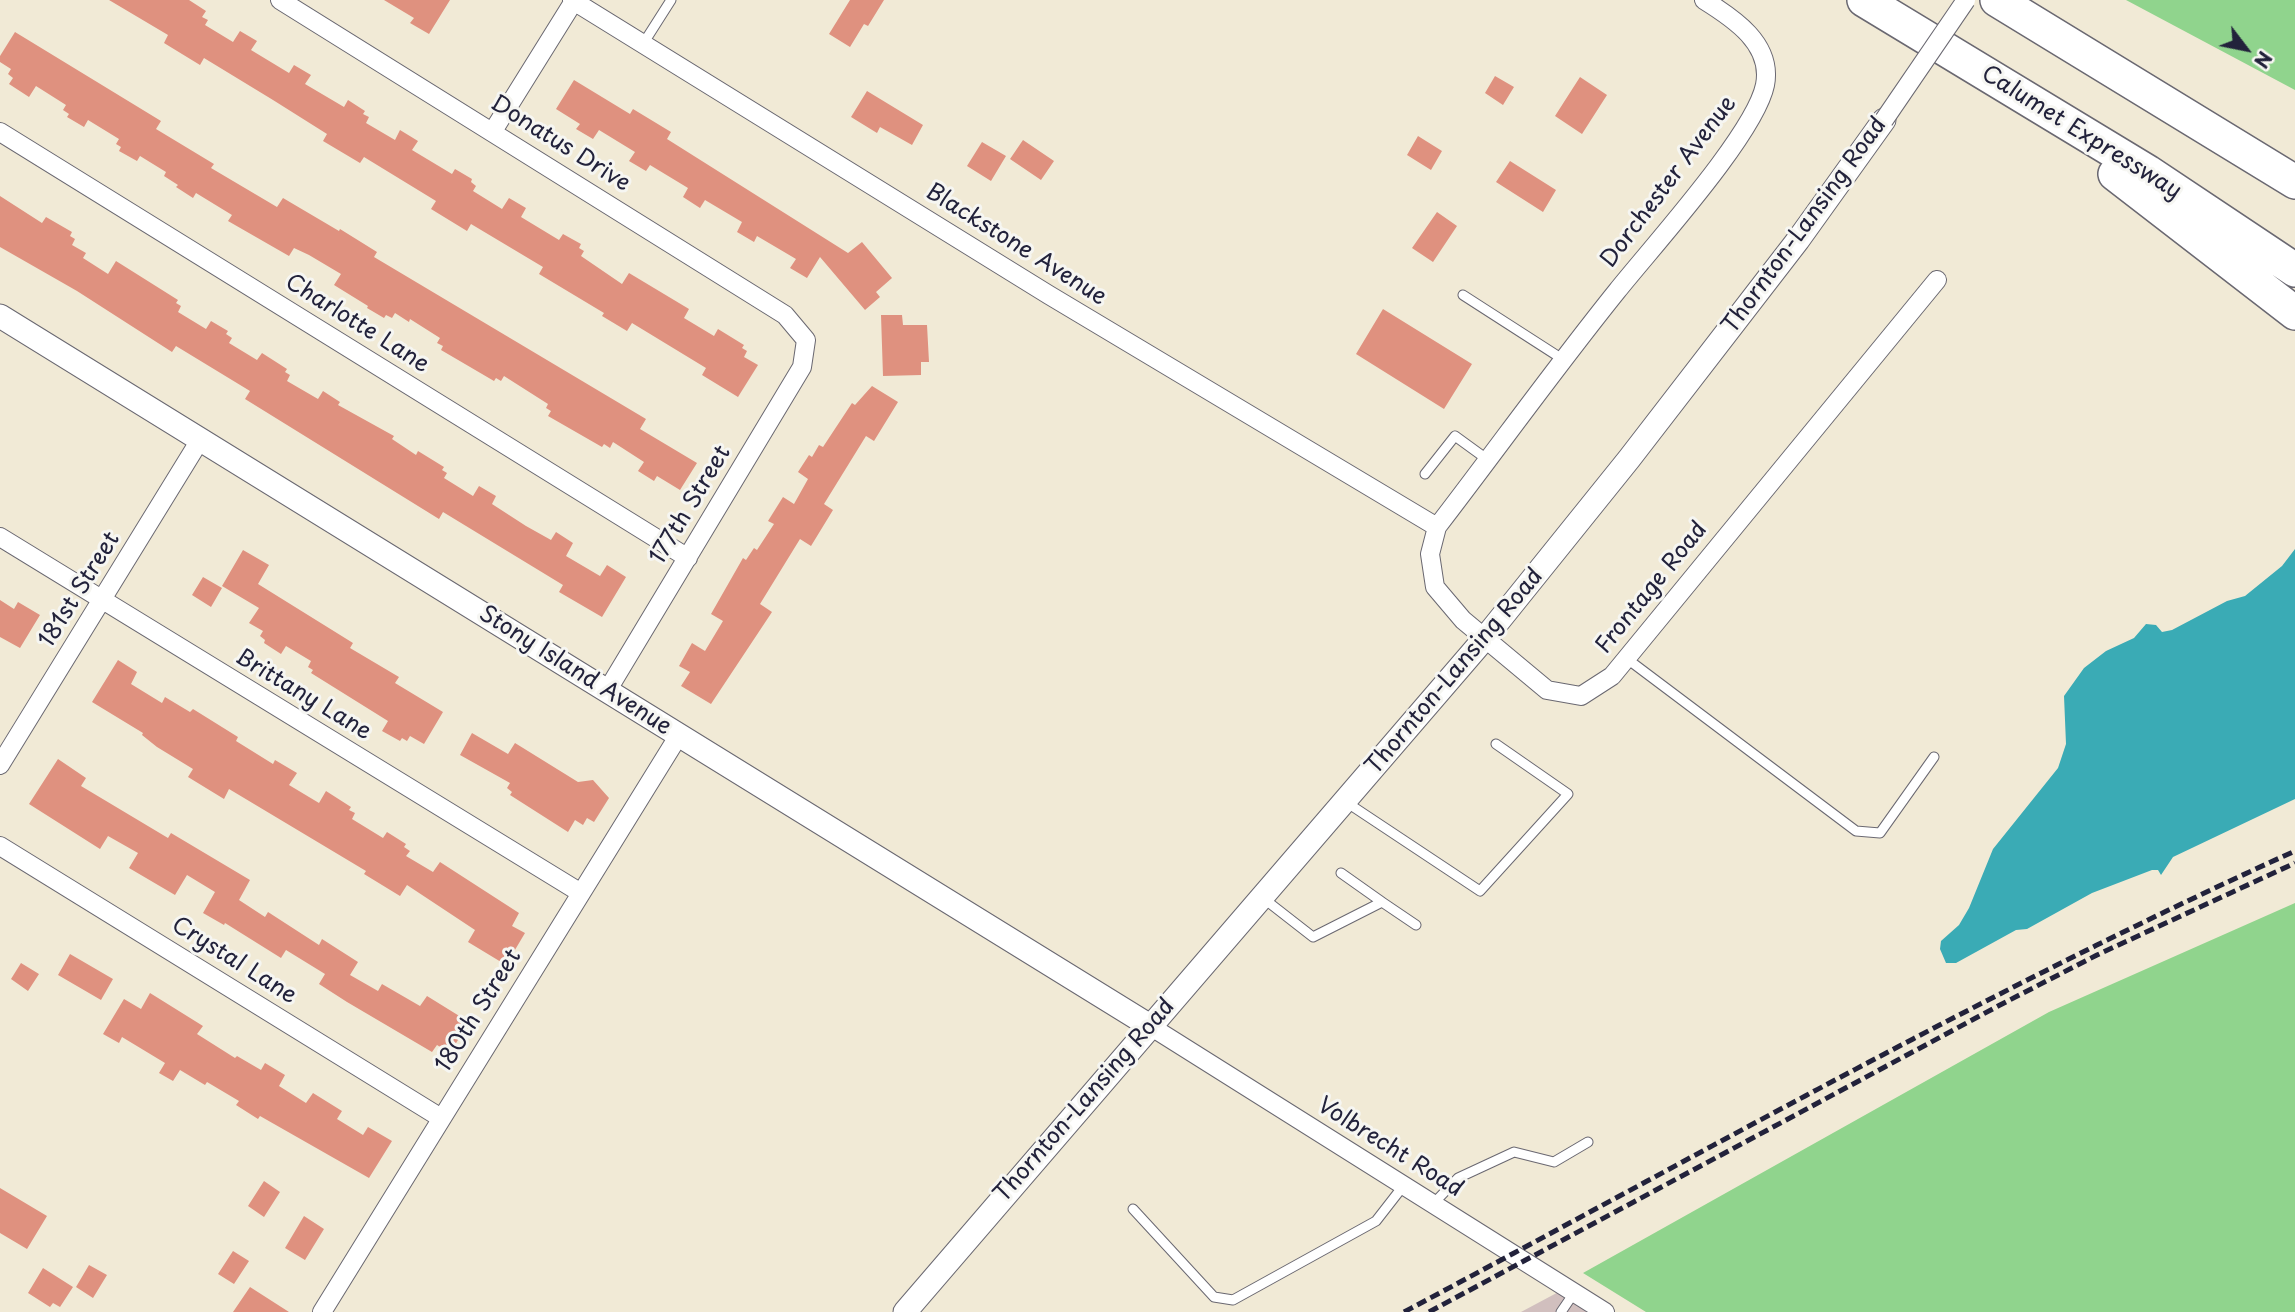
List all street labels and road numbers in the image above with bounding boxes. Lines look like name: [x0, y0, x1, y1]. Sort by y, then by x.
street label: Calumet Expressway: [1976, 60, 2186, 206]
street label: Donatus Drive: [485, 90, 635, 198]
street label: Dorchester Avenue: [1595, 91, 1743, 273]
street label: Thornton-Lansing Road: [1717, 112, 1893, 340]
street label: Blackstone Avenue: [921, 178, 1111, 312]
street label: Charlotte Lane: [280, 269, 434, 379]
street label: 177th Street: [645, 441, 737, 569]
street label: Frontage Road: [1590, 517, 1714, 659]
street label: 181st Street: [34, 527, 126, 653]
street label: Thornton-Lansing Road: [1361, 563, 1549, 781]
street label: Stony Island Avenue: [474, 601, 676, 741]
street label: Brittany Lane: [230, 643, 376, 747]
street label: Crystal Lane: [166, 912, 302, 1010]
street label: 180th Street: [430, 944, 528, 1078]
street label: Thornton-Lansing Road: [989, 993, 1181, 1209]
street label: Volbrecht Road: [1312, 1092, 1468, 1204]

